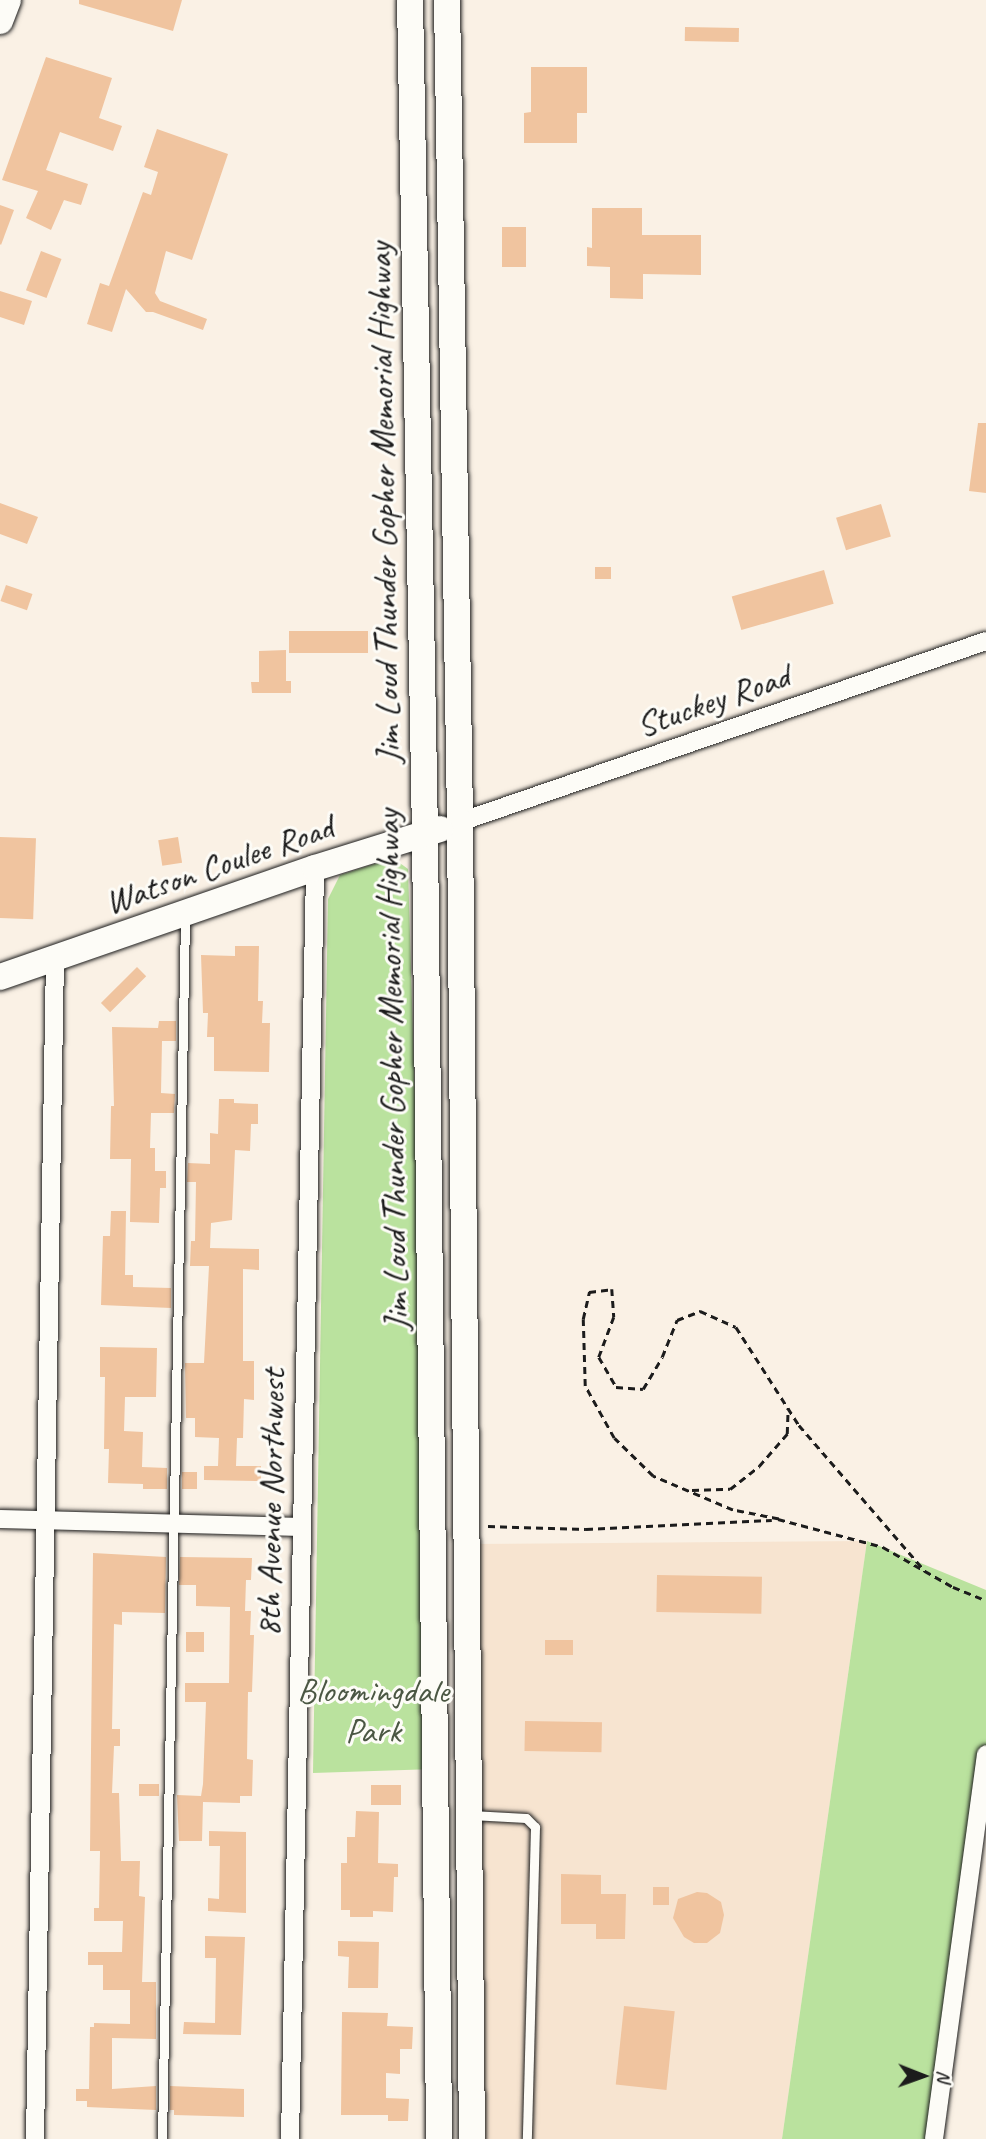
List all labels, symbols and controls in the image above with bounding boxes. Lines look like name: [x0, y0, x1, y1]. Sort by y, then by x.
street label: Jim Loud Thunder Gopher Memorial Highway: [358, 241, 410, 765]
street label: Stuckey Road: [632, 655, 794, 747]
street label: Watson Coulee Road: [100, 806, 338, 924]
street label: Jim Loud Thunder Gopher Memorial Highway: [366, 808, 418, 1332]
street label: 8th Avenue Northwest: [248, 1369, 294, 1637]
park label: Bloomingdale Park: [297, 1670, 449, 1752]
north arrow: [888, 2041, 958, 2111]
text: N: [932, 2070, 956, 2082]

